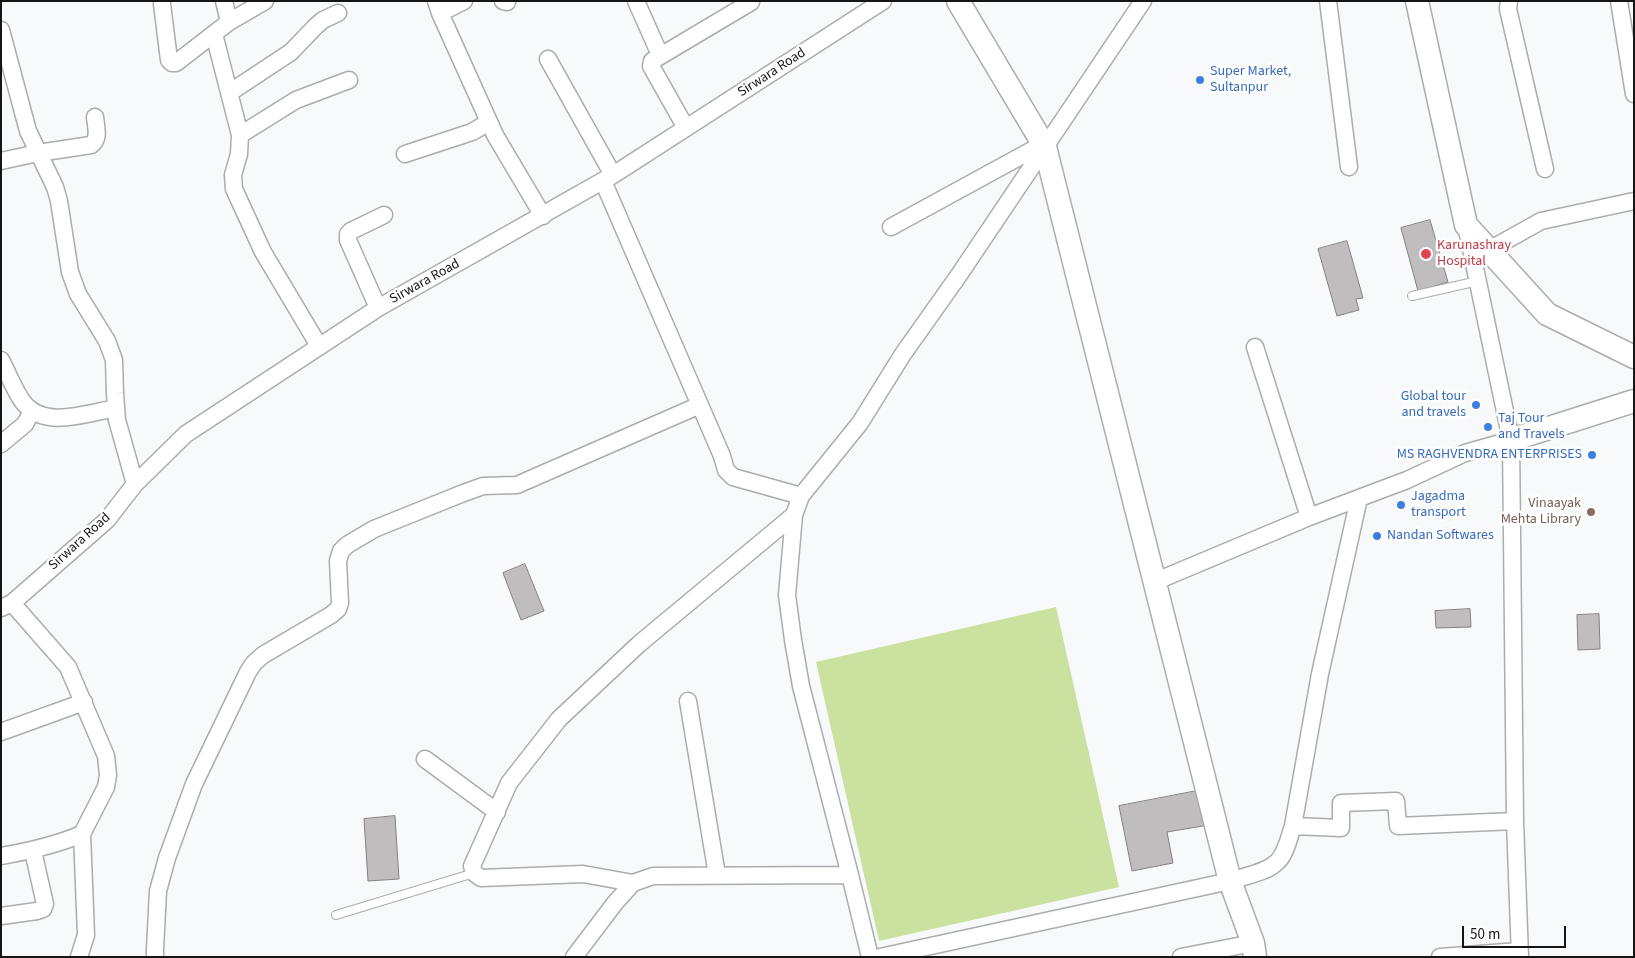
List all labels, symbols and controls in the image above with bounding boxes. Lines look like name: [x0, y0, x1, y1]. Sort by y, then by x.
street label: Sirwara Road: [735, 45, 809, 101]
place label: Super Market, Sultanpur: [1210, 64, 1291, 96]
marker: Super Market, Sultanpur: [1194, 74, 1206, 86]
place label: Karunashray Hospital: [1437, 238, 1511, 270]
marker: Karunashray Hospital: [1419, 247, 1433, 261]
street label: Sirwara Road: [387, 256, 463, 308]
place label: Global tour and travels: [1401, 389, 1466, 422]
marker: Global tour and travels: [1470, 399, 1482, 411]
place label: Taj Tour and Travels: [1498, 411, 1565, 444]
marker: Taj Tour and Travels: [1482, 421, 1494, 433]
place label: MS RAGHVENDRA ENTERPRISES: [1397, 447, 1582, 463]
marker: MS RAGHVENDRA ENTERPRISES: [1586, 449, 1598, 461]
place label: Jagadma transport: [1411, 489, 1466, 522]
place label: Vinaayak Mehta Library: [1501, 496, 1581, 528]
marker: Jagadma transport: [1395, 499, 1407, 511]
marker: Vinaayak Mehta Library: [1585, 506, 1597, 518]
street label: Sirwara Road: [46, 510, 114, 574]
place label: Nandan Softwares: [1387, 528, 1494, 544]
marker: Nandan Softwares: [1371, 530, 1383, 542]
scale bar: [1465, 916, 1569, 948]
text: 50 m: [1470, 924, 1500, 945]

